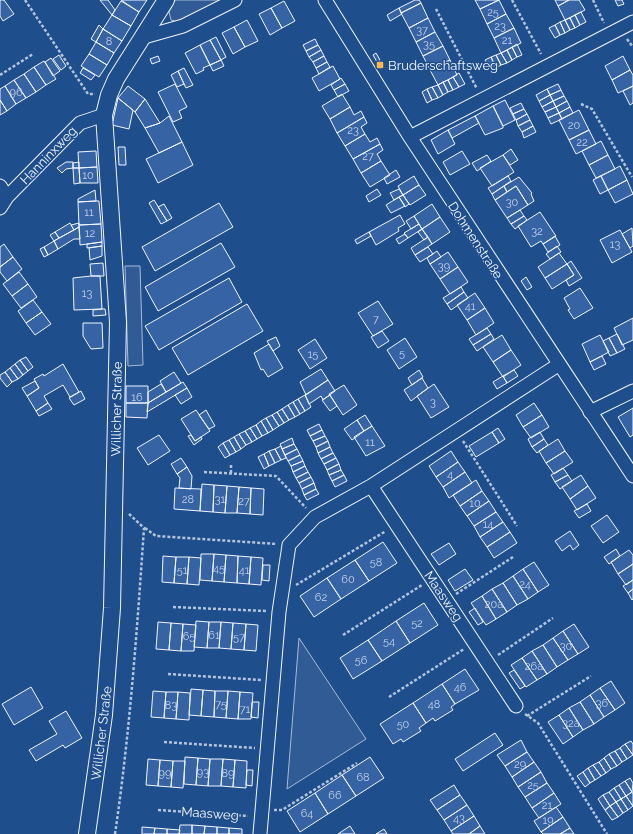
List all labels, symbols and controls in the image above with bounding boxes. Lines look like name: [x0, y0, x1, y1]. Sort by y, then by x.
house number: 25: [487, 6, 499, 19]
house number: 23: [494, 20, 506, 33]
house number: 37: [416, 24, 428, 37]
house number: 21: [502, 34, 513, 47]
house number: 8: [106, 35, 112, 48]
house number: 35: [423, 38, 435, 51]
place label: Bruderschaftsweg: [388, 58, 498, 73]
marker: Bruderschaftsweg: [375, 60, 385, 70]
house number: 96: [9, 86, 23, 99]
house number: 20: [568, 119, 580, 132]
street label: Hanninxweg: [17, 123, 80, 187]
house number: 23: [347, 124, 359, 137]
house number: 22: [576, 136, 588, 149]
house number: 27: [362, 150, 374, 163]
house number: 10: [82, 169, 94, 182]
house number: 30: [506, 196, 519, 209]
street label: Dohmenstraße: [445, 199, 506, 282]
house number: 11: [84, 206, 94, 219]
house number: 32: [531, 225, 543, 238]
house number: 12: [85, 227, 95, 240]
house number: 13: [610, 238, 620, 251]
house number: 39: [438, 260, 450, 273]
house number: 13: [82, 287, 92, 300]
house number: 41: [465, 300, 476, 313]
house number: 7: [373, 313, 379, 326]
house number: 5: [399, 347, 405, 360]
house number: 15: [308, 348, 318, 361]
street label: Willicher Straße: [108, 361, 125, 457]
house number: 16: [131, 391, 143, 404]
house number: 3: [430, 396, 436, 409]
house number: 11: [365, 436, 375, 449]
house number: 4: [447, 468, 453, 481]
house number: 28: [182, 493, 194, 506]
house number: 31: [215, 493, 226, 506]
house number: 27: [238, 495, 250, 508]
house number: 10: [469, 497, 481, 510]
house number: 14: [483, 518, 493, 531]
house number: 58: [370, 556, 382, 569]
house number: 45: [213, 562, 225, 575]
house number: 51: [177, 564, 188, 577]
house number: 41: [239, 564, 250, 577]
street label: Maasweg: [421, 568, 466, 624]
house number: 60: [341, 573, 355, 586]
house number: 24: [519, 578, 531, 591]
house number: 62: [315, 591, 327, 604]
house number: 20a: [485, 598, 503, 611]
house number: 52: [411, 617, 423, 630]
house number: 61: [208, 629, 220, 642]
house number: 65: [183, 630, 195, 643]
house number: 57: [233, 631, 245, 644]
house number: 54: [383, 635, 395, 648]
house number: 30: [560, 640, 573, 653]
house number: 56: [355, 654, 368, 667]
house number: 26a: [525, 660, 543, 673]
house number: 46: [454, 681, 467, 694]
street label: Willicher Straße: [88, 685, 115, 781]
house number: 36: [596, 697, 609, 710]
house number: 75: [215, 698, 227, 711]
house number: 48: [428, 698, 440, 711]
house number: 83: [165, 699, 177, 712]
house number: 71: [240, 703, 251, 716]
house number: 32a: [562, 717, 580, 730]
house number: 50: [397, 718, 410, 731]
house number: 29: [514, 758, 526, 771]
house number: 93: [197, 766, 209, 779]
house number: 99: [159, 767, 171, 780]
house number: 89: [222, 767, 234, 780]
house number: 68: [356, 771, 370, 784]
house number: 25: [527, 779, 539, 792]
house number: 66: [328, 789, 342, 802]
house number: 21: [542, 799, 553, 812]
street label: Maasweg: [181, 804, 239, 823]
house number: 64: [301, 807, 313, 820]
house number: 43: [453, 812, 465, 825]
house number: 19: [542, 814, 554, 827]

